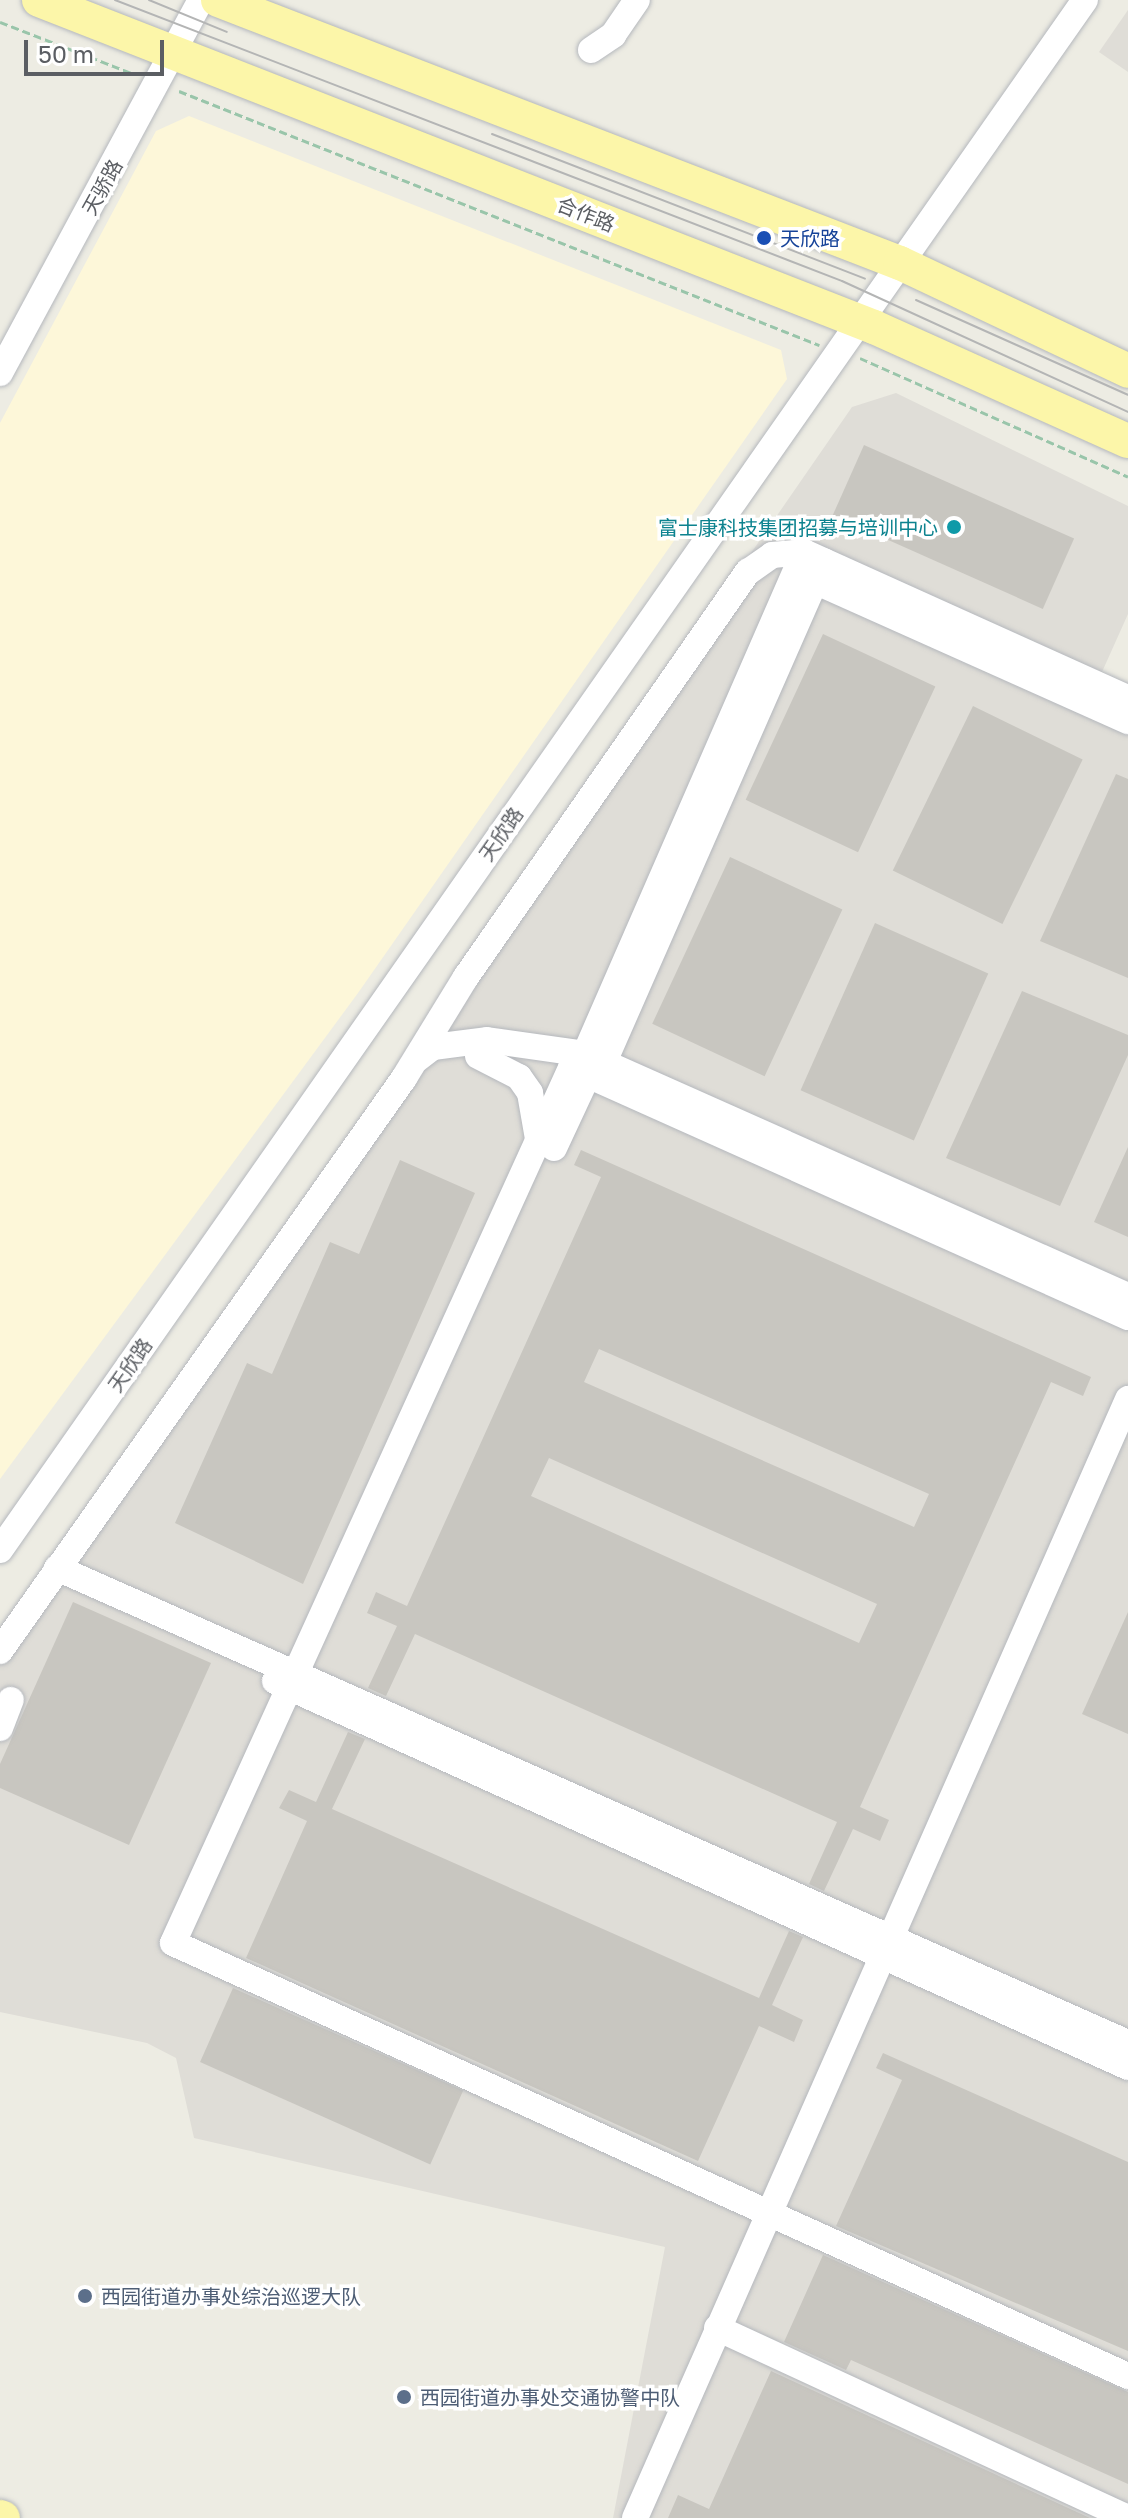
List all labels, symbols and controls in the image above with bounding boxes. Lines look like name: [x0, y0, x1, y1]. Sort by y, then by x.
scale bar: [28, 24, 168, 74]
text: 50 m: [38, 39, 94, 68]
street label: 天骄路: [77, 155, 127, 219]
street label: 合作路: [554, 192, 618, 236]
place label: 天欣路: [780, 226, 840, 250]
marker: 天欣路: [755, 229, 773, 247]
place label: 富士康科技集团招募与培训中心: [658, 515, 938, 539]
marker: 富士康科技集团招募与培训中心: [945, 518, 963, 536]
street label: 天欣路: [474, 803, 528, 865]
street label: 天欣路: [103, 1334, 157, 1396]
place label: 西园街道办事处综治巡逻大队: [101, 2284, 361, 2308]
marker: 西园街道办事处综治巡逻大队: [76, 2287, 94, 2305]
place label: 西园街道办事处交通协警中队: [420, 2385, 680, 2409]
marker: 西园街道办事处交通协警中队: [395, 2388, 413, 2406]

